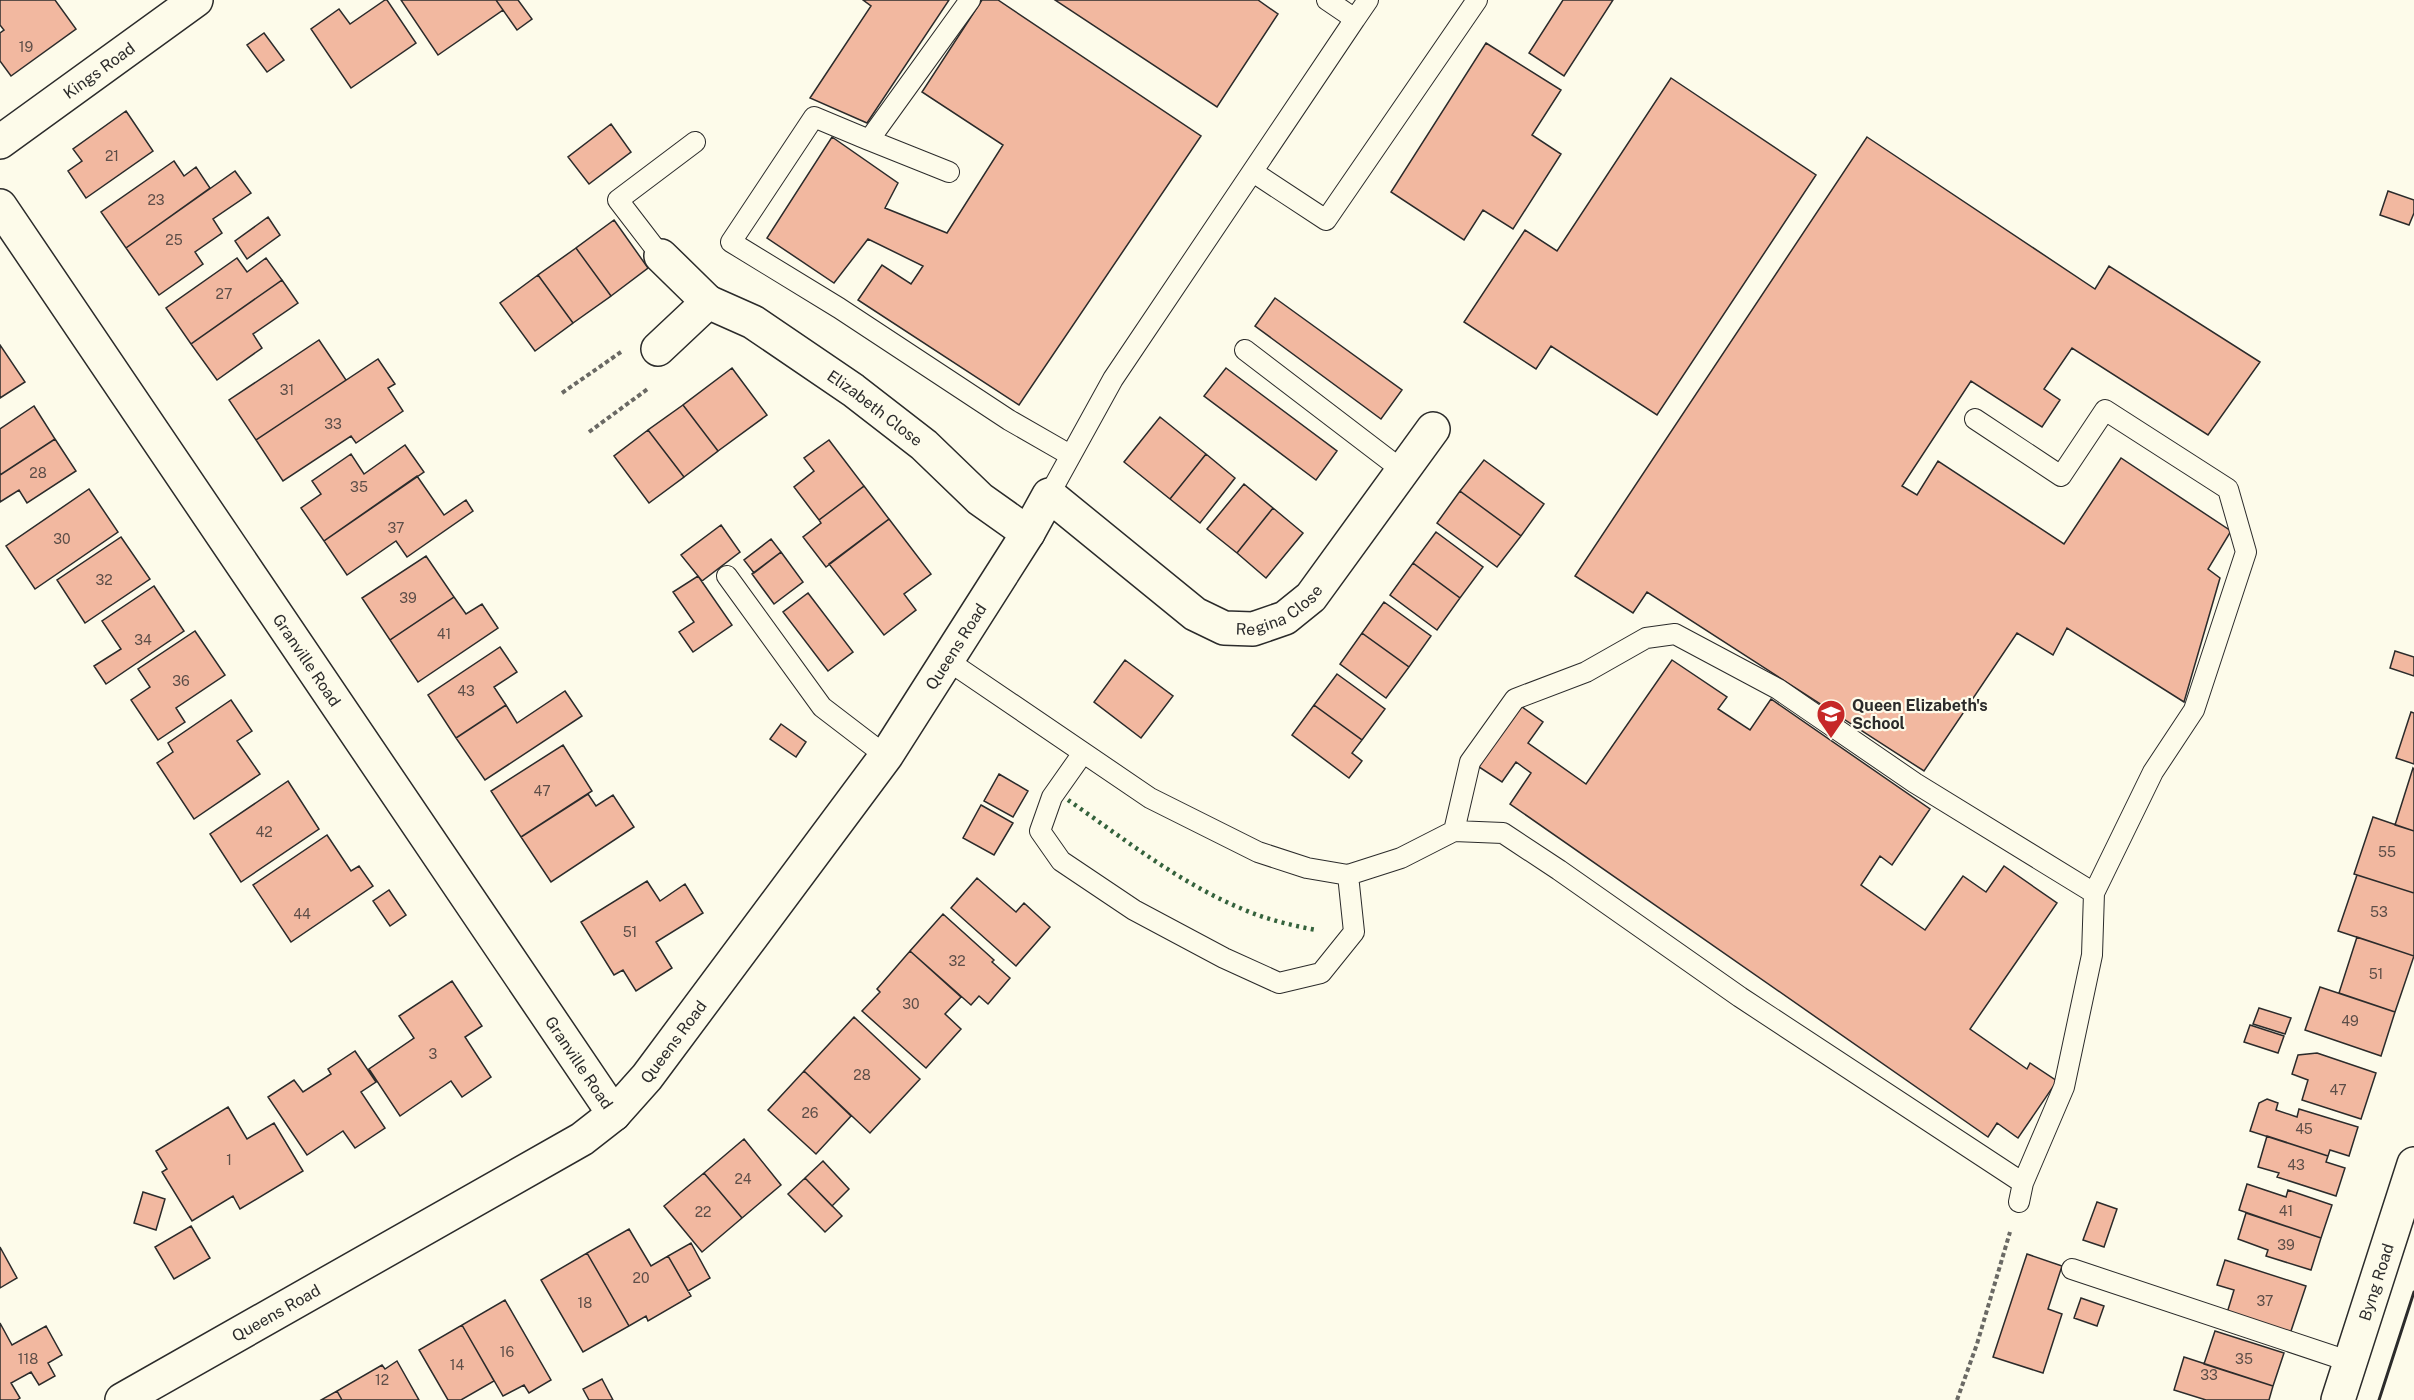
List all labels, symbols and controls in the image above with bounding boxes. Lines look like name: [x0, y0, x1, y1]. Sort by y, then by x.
house number: 19: [19, 39, 33, 55]
street label: Kings Road: [60, 39, 139, 103]
house number: 21: [105, 148, 119, 164]
house number: 23: [147, 192, 165, 208]
house number: 25: [165, 232, 183, 248]
house number: 27: [216, 286, 232, 302]
street label: Elizabeth Close: [823, 366, 926, 450]
house number: 31: [280, 382, 294, 398]
house number: 33: [324, 416, 342, 432]
house number: 28: [29, 465, 47, 481]
house number: 35: [350, 479, 368, 495]
house number: 37: [388, 520, 404, 536]
house number: 30: [53, 531, 71, 547]
house number: 32: [95, 572, 113, 588]
street label: Regina Close: [1235, 581, 1327, 639]
house number: 39: [399, 590, 417, 606]
street label: Queens Road: [922, 600, 991, 693]
street label: Granville Road: [269, 610, 345, 710]
house number: 41: [437, 626, 451, 642]
house number: 34: [134, 632, 152, 648]
house number: 36: [172, 673, 190, 689]
house number: 43: [457, 683, 475, 699]
place label: Queen Elizabeth's School: [1852, 696, 1988, 733]
school or university icon: Queen Elizabeth's School: [1815, 698, 1847, 740]
house number: 47: [533, 783, 551, 799]
house number: 42: [255, 824, 273, 840]
house number: 55: [2378, 844, 2396, 860]
house number: 53: [2370, 904, 2388, 920]
house number: 44: [293, 906, 311, 922]
house number: 51: [623, 924, 637, 940]
house number: 32: [948, 953, 966, 969]
house number: 51: [2369, 966, 2383, 982]
house number: 30: [902, 996, 920, 1012]
street label: Queens Road: [637, 997, 711, 1087]
street label: Granville Road: [541, 1013, 617, 1113]
house number: 49: [2341, 1013, 2359, 1029]
house number: 3: [429, 1046, 438, 1062]
house number: 28: [853, 1067, 871, 1083]
house number: 47: [2329, 1082, 2347, 1098]
house number: 26: [801, 1105, 819, 1121]
house number: 45: [2295, 1121, 2313, 1137]
house number: 1: [226, 1152, 232, 1168]
house number: 43: [2287, 1157, 2305, 1173]
house number: 24: [734, 1171, 752, 1187]
house number: 41: [2279, 1203, 2293, 1219]
house number: 22: [695, 1204, 711, 1220]
house number: 39: [2277, 1237, 2295, 1253]
street label: Byng Road: [2355, 1241, 2398, 1323]
house number: 20: [633, 1270, 649, 1286]
street label: Queens Road: [229, 1281, 324, 1346]
house number: 37: [2257, 1293, 2273, 1309]
house number: 18: [578, 1295, 592, 1311]
house number: 16: [500, 1344, 514, 1360]
house number: 118: [18, 1351, 38, 1367]
house number: 35: [2235, 1351, 2253, 1367]
house number: 14: [450, 1357, 464, 1373]
house number: 33: [2200, 1367, 2218, 1383]
house number: 12: [375, 1372, 389, 1388]

